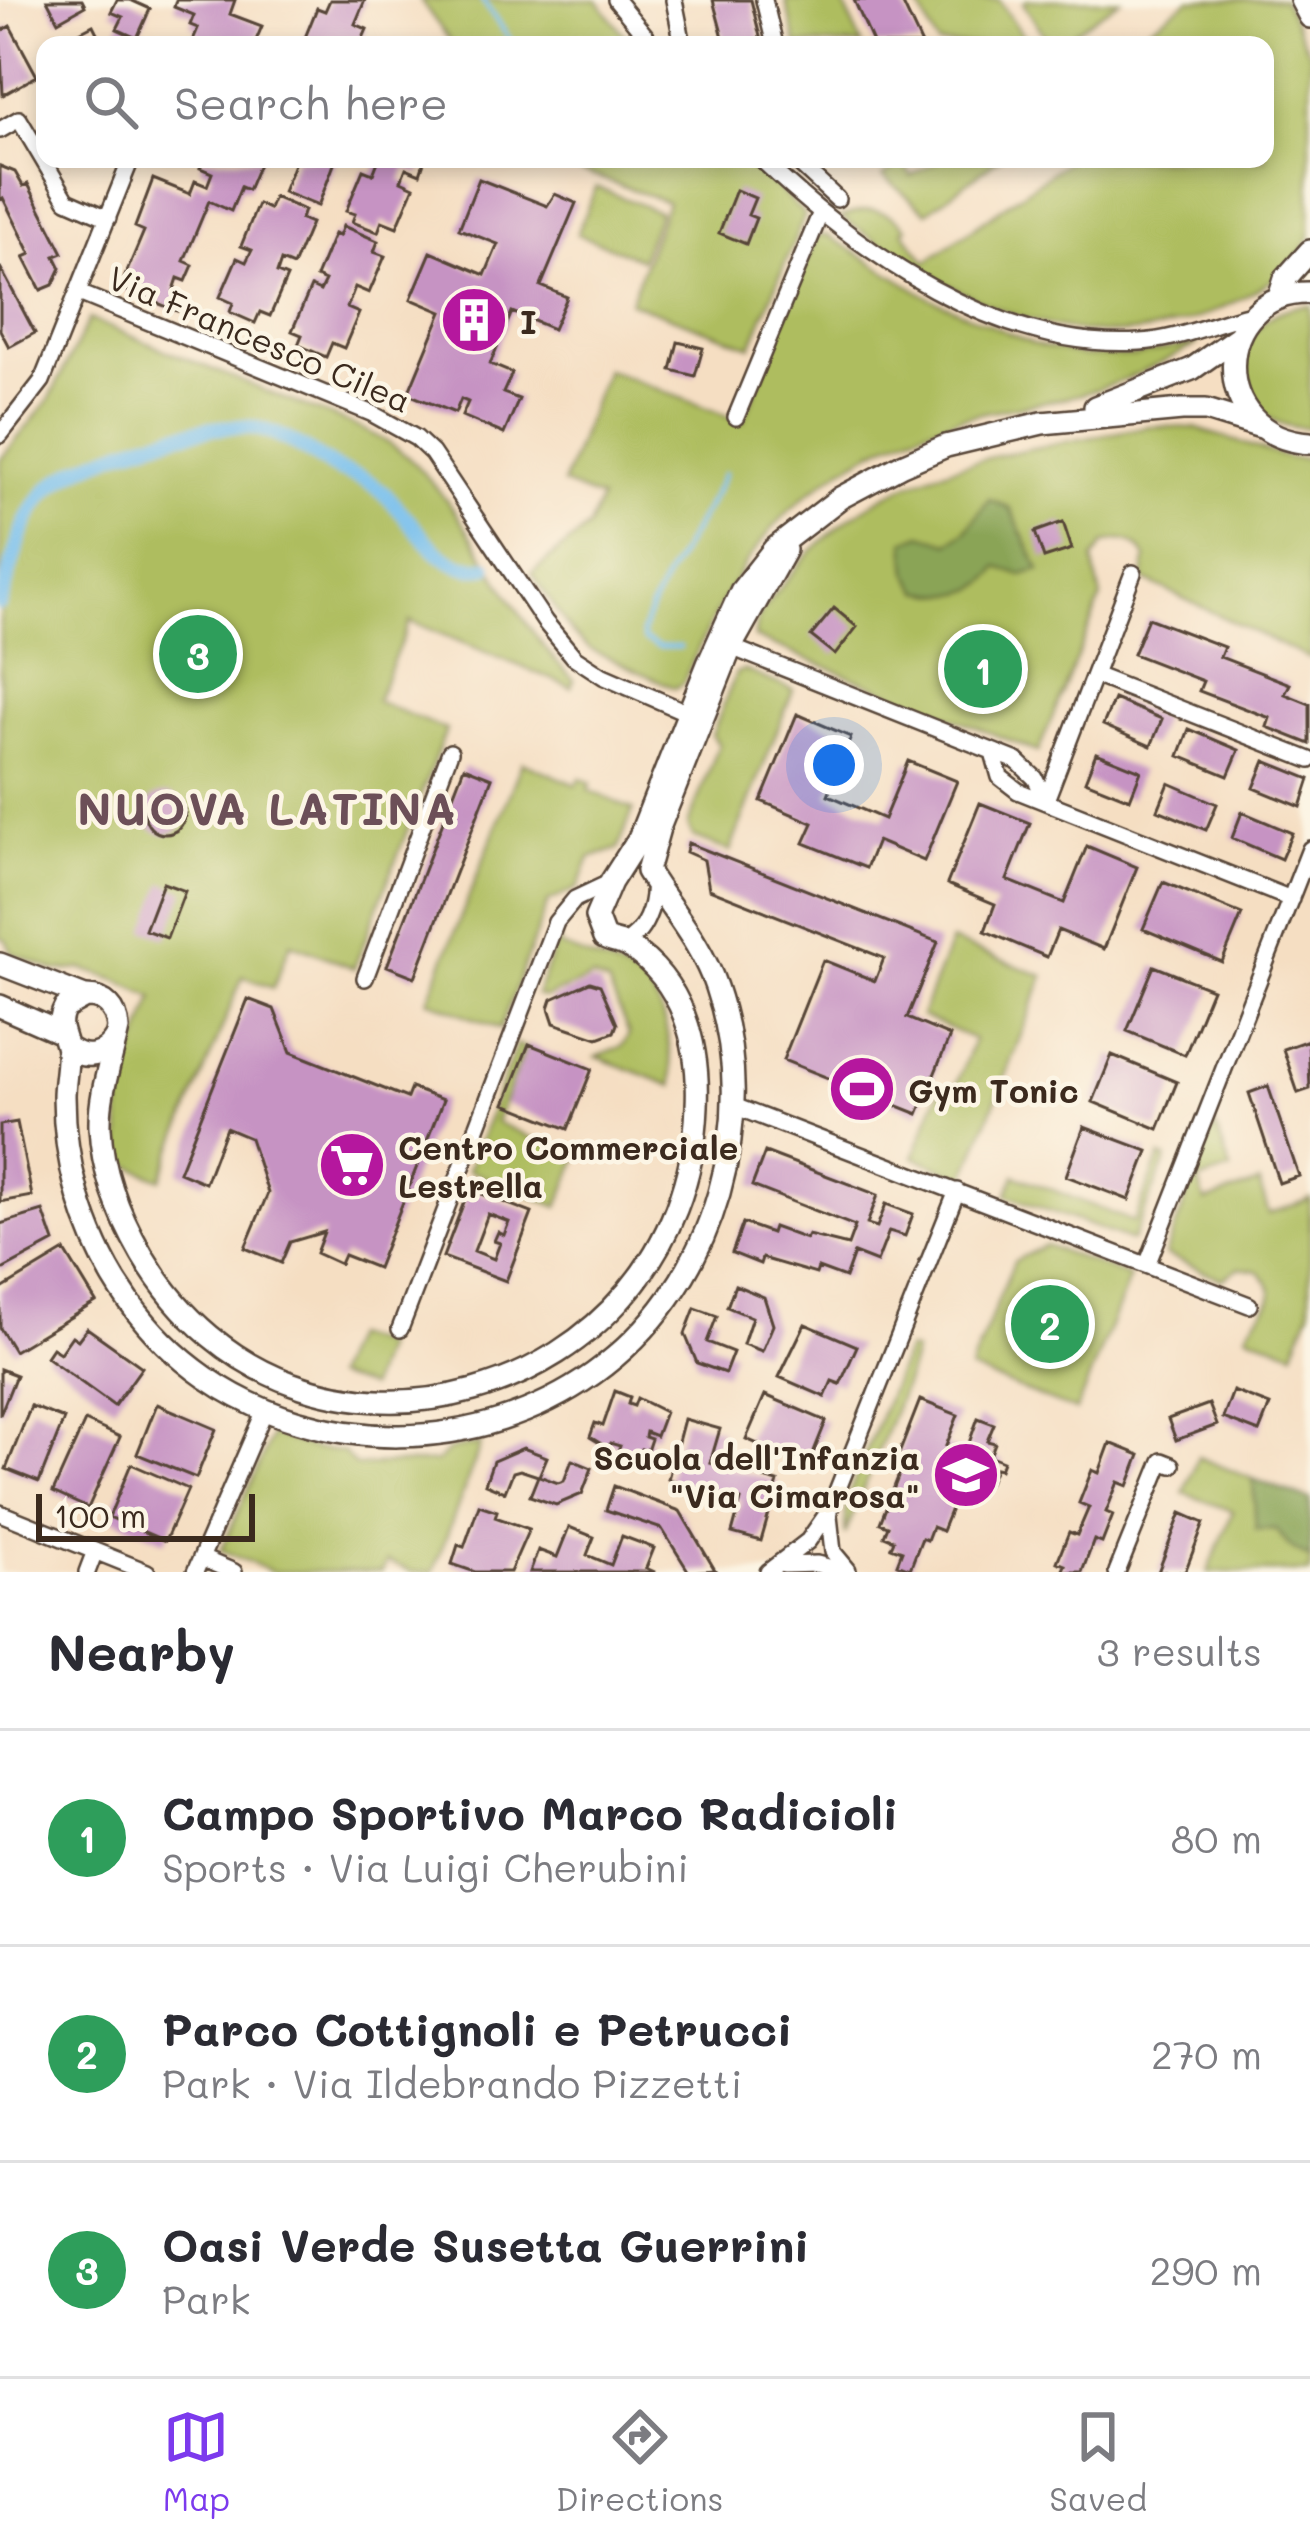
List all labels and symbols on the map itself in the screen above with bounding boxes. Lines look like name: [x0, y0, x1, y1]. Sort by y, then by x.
street label: Via Francesco Cilea: [102, 255, 418, 421]
building icon: I: [439, 285, 509, 355]
place label: I: [520, 299, 537, 342]
pin: 3: [159, 609, 237, 699]
pin: 1: [944, 624, 1022, 714]
your location: [804, 735, 864, 795]
district label: NUOVA LATINA: [77, 778, 459, 836]
sports icon: Gym Tonic: [827, 1054, 897, 1124]
place label: Gym Tonic: [908, 1068, 1079, 1112]
place label: Centro Commerciale Lestrella: [398, 1125, 738, 1206]
supermarket icon: Centro Commerciale Lestrella: [317, 1130, 387, 1200]
pin: 2: [1011, 1279, 1089, 1369]
place label: Scuola dell'Infanzia "Via Cimarosa": [593, 1435, 920, 1516]
school or university icon: Scuola dell'Infanzia "Via Cimarosa": [931, 1440, 1001, 1510]
scale bar: [36, 1488, 255, 1541]

